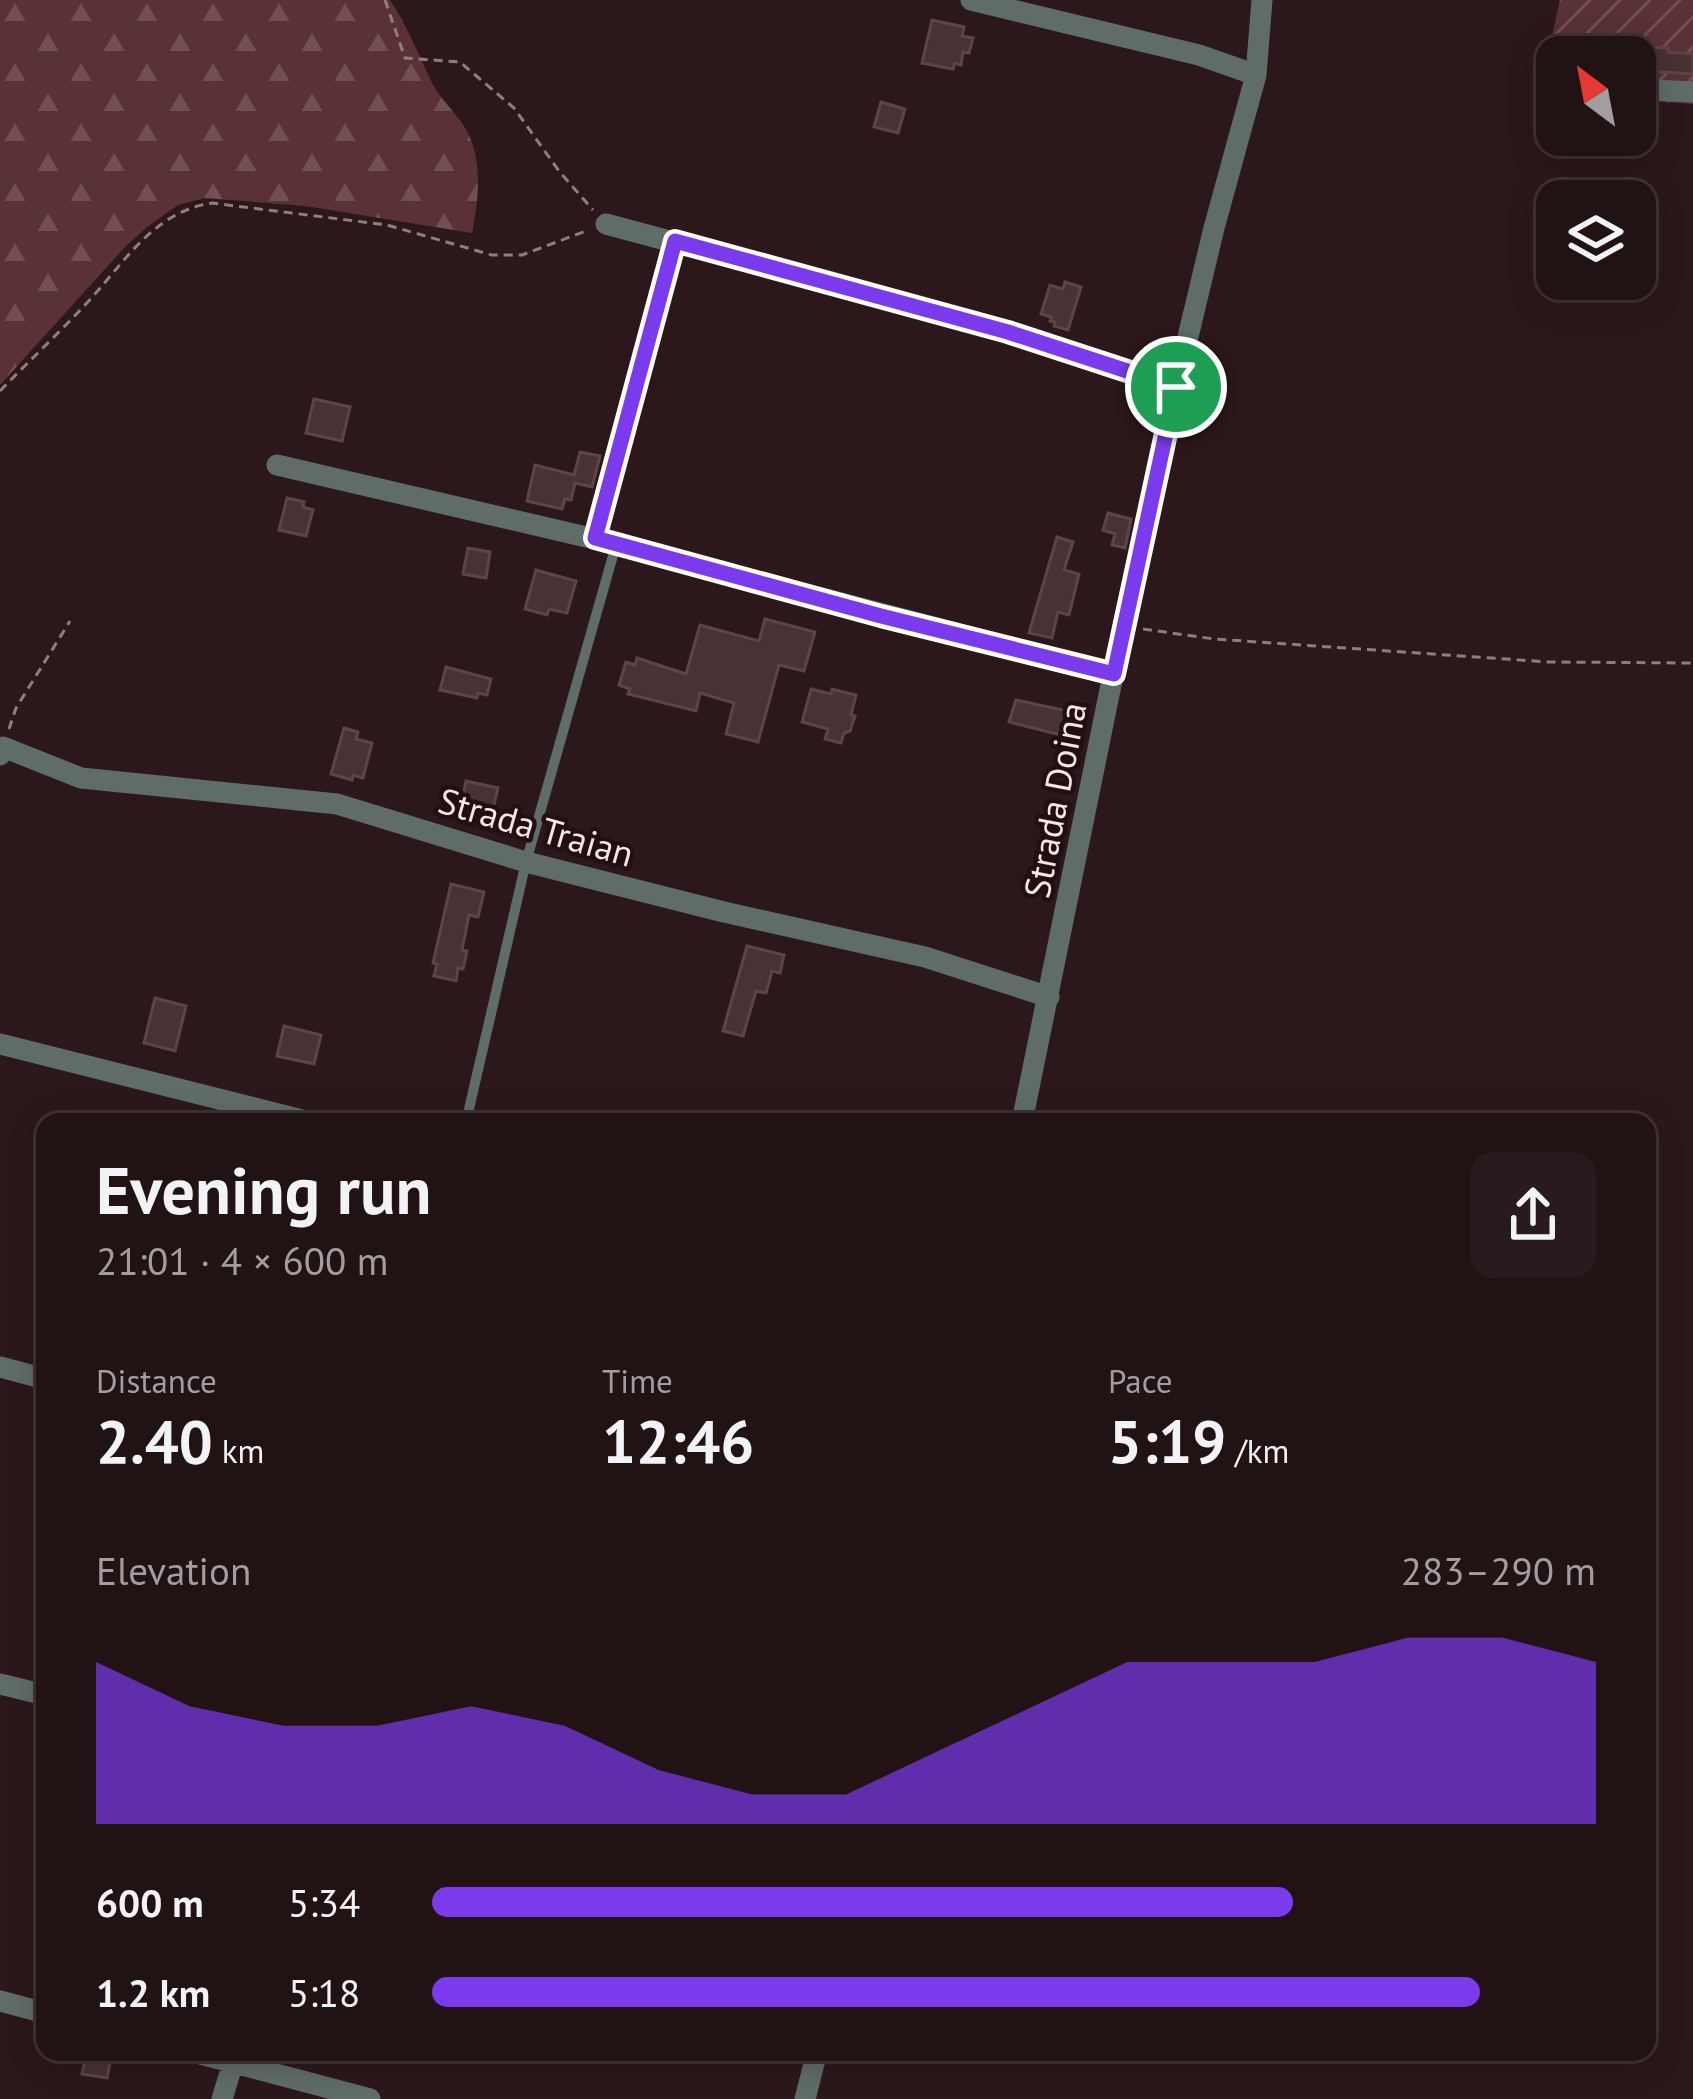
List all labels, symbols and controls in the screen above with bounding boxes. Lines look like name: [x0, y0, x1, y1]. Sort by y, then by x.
north arrow: [1536, 36, 1656, 156]
map controls: [1536, 36, 1656, 300]
button: layers: [1536, 180, 1656, 300]
pin: [1125, 336, 1227, 438]
icon: arrive: [1143, 354, 1209, 420]
street label: Strada Doina: [1013, 698, 1096, 902]
street label: Strada Traian: [433, 776, 639, 877]
text: Evening run: [96, 1147, 431, 1232]
button: share: [1470, 1152, 1596, 1278]
text: 21:01 · 4 × 600 m: [96, 1235, 388, 1286]
text: Distance: [96, 1359, 217, 1402]
text: Time: [602, 1359, 673, 1402]
text: Pace: [1108, 1359, 1173, 1402]
text: 2.40: [96, 1402, 213, 1480]
text: 12:46: [602, 1402, 754, 1480]
text: 5:19: [1108, 1402, 1226, 1480]
text: km: [213, 1429, 264, 1472]
text: /km: [1226, 1429, 1289, 1472]
text: Elevation: [96, 1545, 251, 1596]
text: 283–290 m: [1401, 1545, 1596, 1596]
text: 600 m: [96, 1877, 204, 1928]
text: 5:34: [288, 1877, 360, 1928]
text: 1.2 km: [96, 1967, 210, 2018]
text: 5:18: [288, 1967, 360, 2018]

